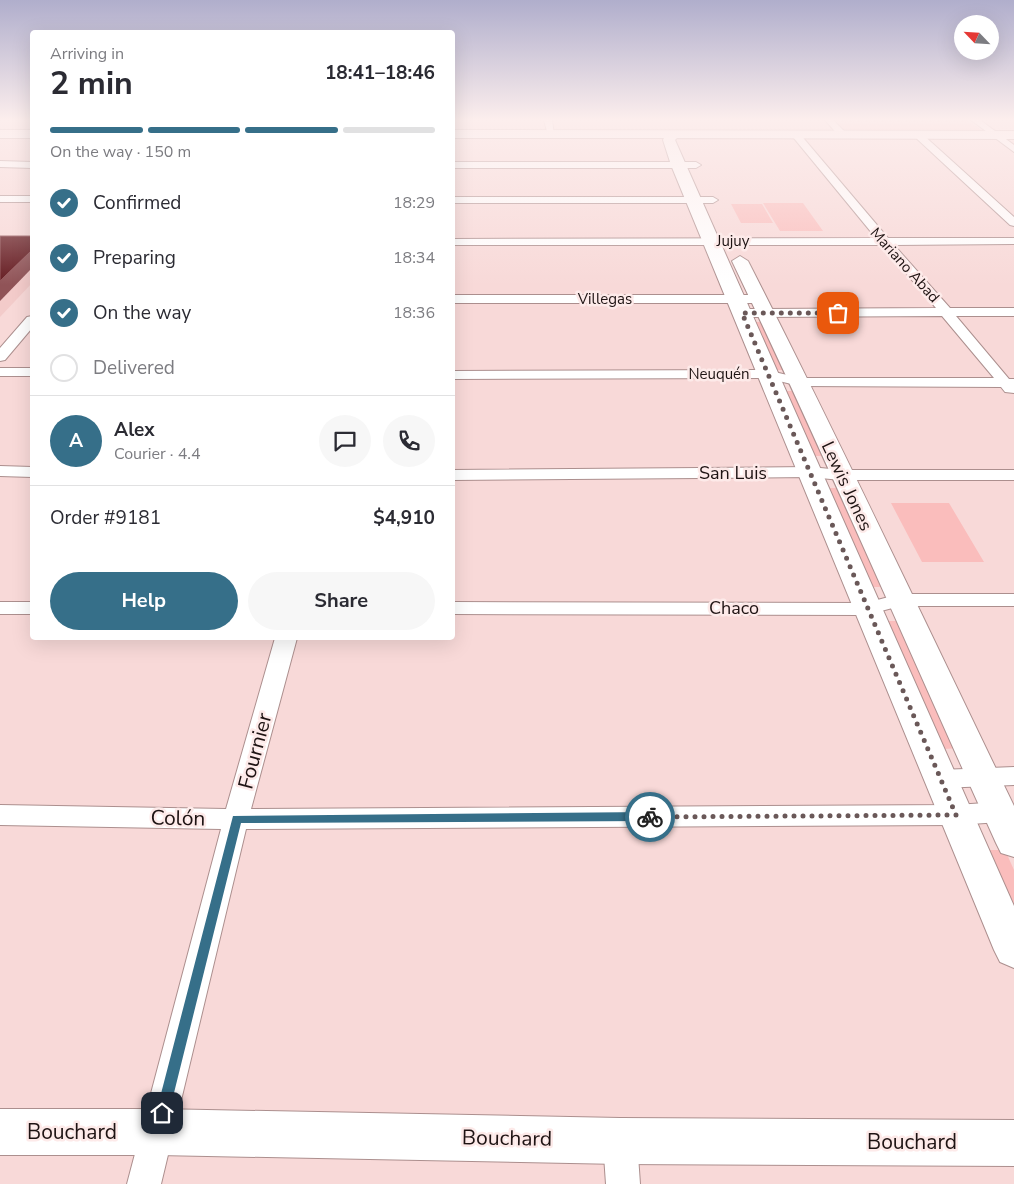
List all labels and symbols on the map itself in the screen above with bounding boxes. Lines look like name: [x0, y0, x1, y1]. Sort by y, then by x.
north arrow: [954, 15, 999, 60]
street label: Mariano Abad: [866, 223, 944, 307]
street label: Jujuy: [716, 231, 750, 251]
street label: Villegas: [577, 289, 632, 309]
pin: [817, 292, 859, 334]
street label: Neuquén: [688, 364, 750, 384]
street label: Lewis Jones: [816, 437, 878, 535]
street label: San Luis: [699, 461, 767, 485]
street label: Chaco: [709, 596, 759, 620]
street label: Fournier: [231, 709, 279, 792]
courier: [625, 792, 675, 842]
street label: Colón: [150, 804, 206, 832]
pin: [141, 1092, 183, 1134]
street label: Bouchard: [27, 1118, 117, 1146]
street label: Bouchard: [462, 1123, 552, 1153]
street label: Bouchard: [867, 1128, 957, 1156]

